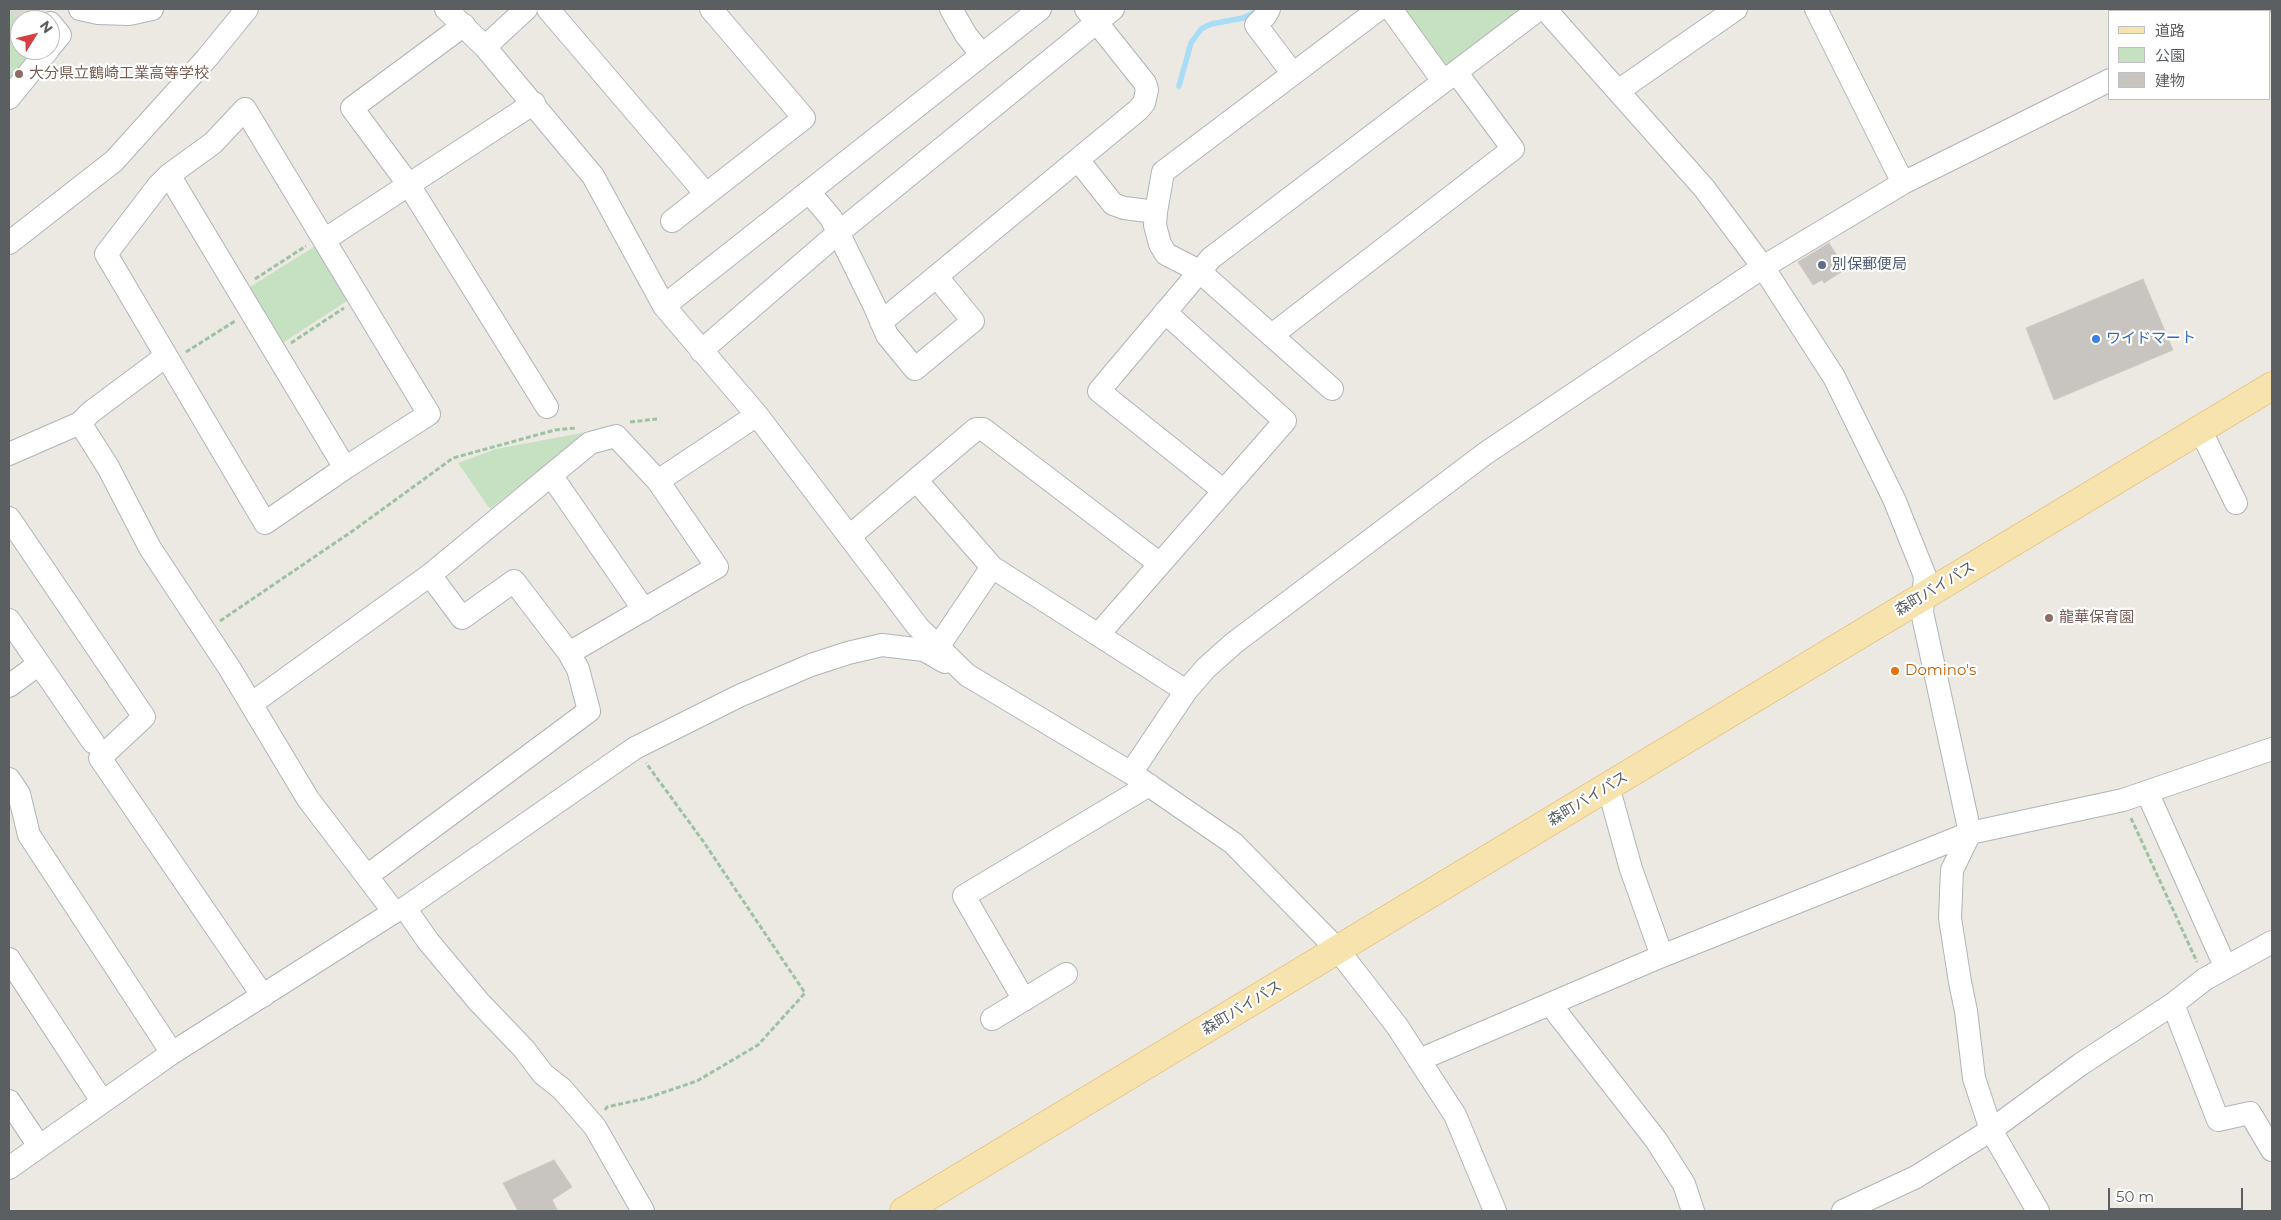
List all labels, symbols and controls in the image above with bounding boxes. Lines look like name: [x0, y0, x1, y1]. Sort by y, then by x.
north arrow: [10, 10, 60, 60]
legend: [2108, 10, 2271, 100]
text: N: [36, 17, 57, 37]
text: 道路: [2155, 21, 2185, 40]
text: 公園: [2155, 46, 2185, 65]
place label: 大分県立鶴崎工業高等学校: [29, 65, 209, 83]
marker: 大分県立鶴崎工業高等学校: [13, 68, 25, 80]
text: 建物: [2155, 71, 2185, 90]
place label: 別保郵便局: [1832, 256, 1907, 274]
marker: 別保郵便局: [1816, 259, 1828, 271]
place label: ワイドマート: [2106, 330, 2196, 348]
marker: ワイドマート: [2090, 333, 2102, 345]
street label: 森町バイパス: [1892, 558, 1978, 620]
place label: 龍華保育園: [2059, 609, 2134, 627]
marker: 龍華保育園: [2043, 612, 2055, 624]
place label: Domino's: [1905, 662, 1976, 680]
marker: Domino's: [1889, 665, 1901, 677]
street label: 森町バイパス: [1545, 768, 1631, 830]
street label: 森町バイパス: [1199, 977, 1285, 1039]
scale bar: [2111, 1178, 2246, 1210]
text: 50 m: [2116, 1187, 2154, 1206]

